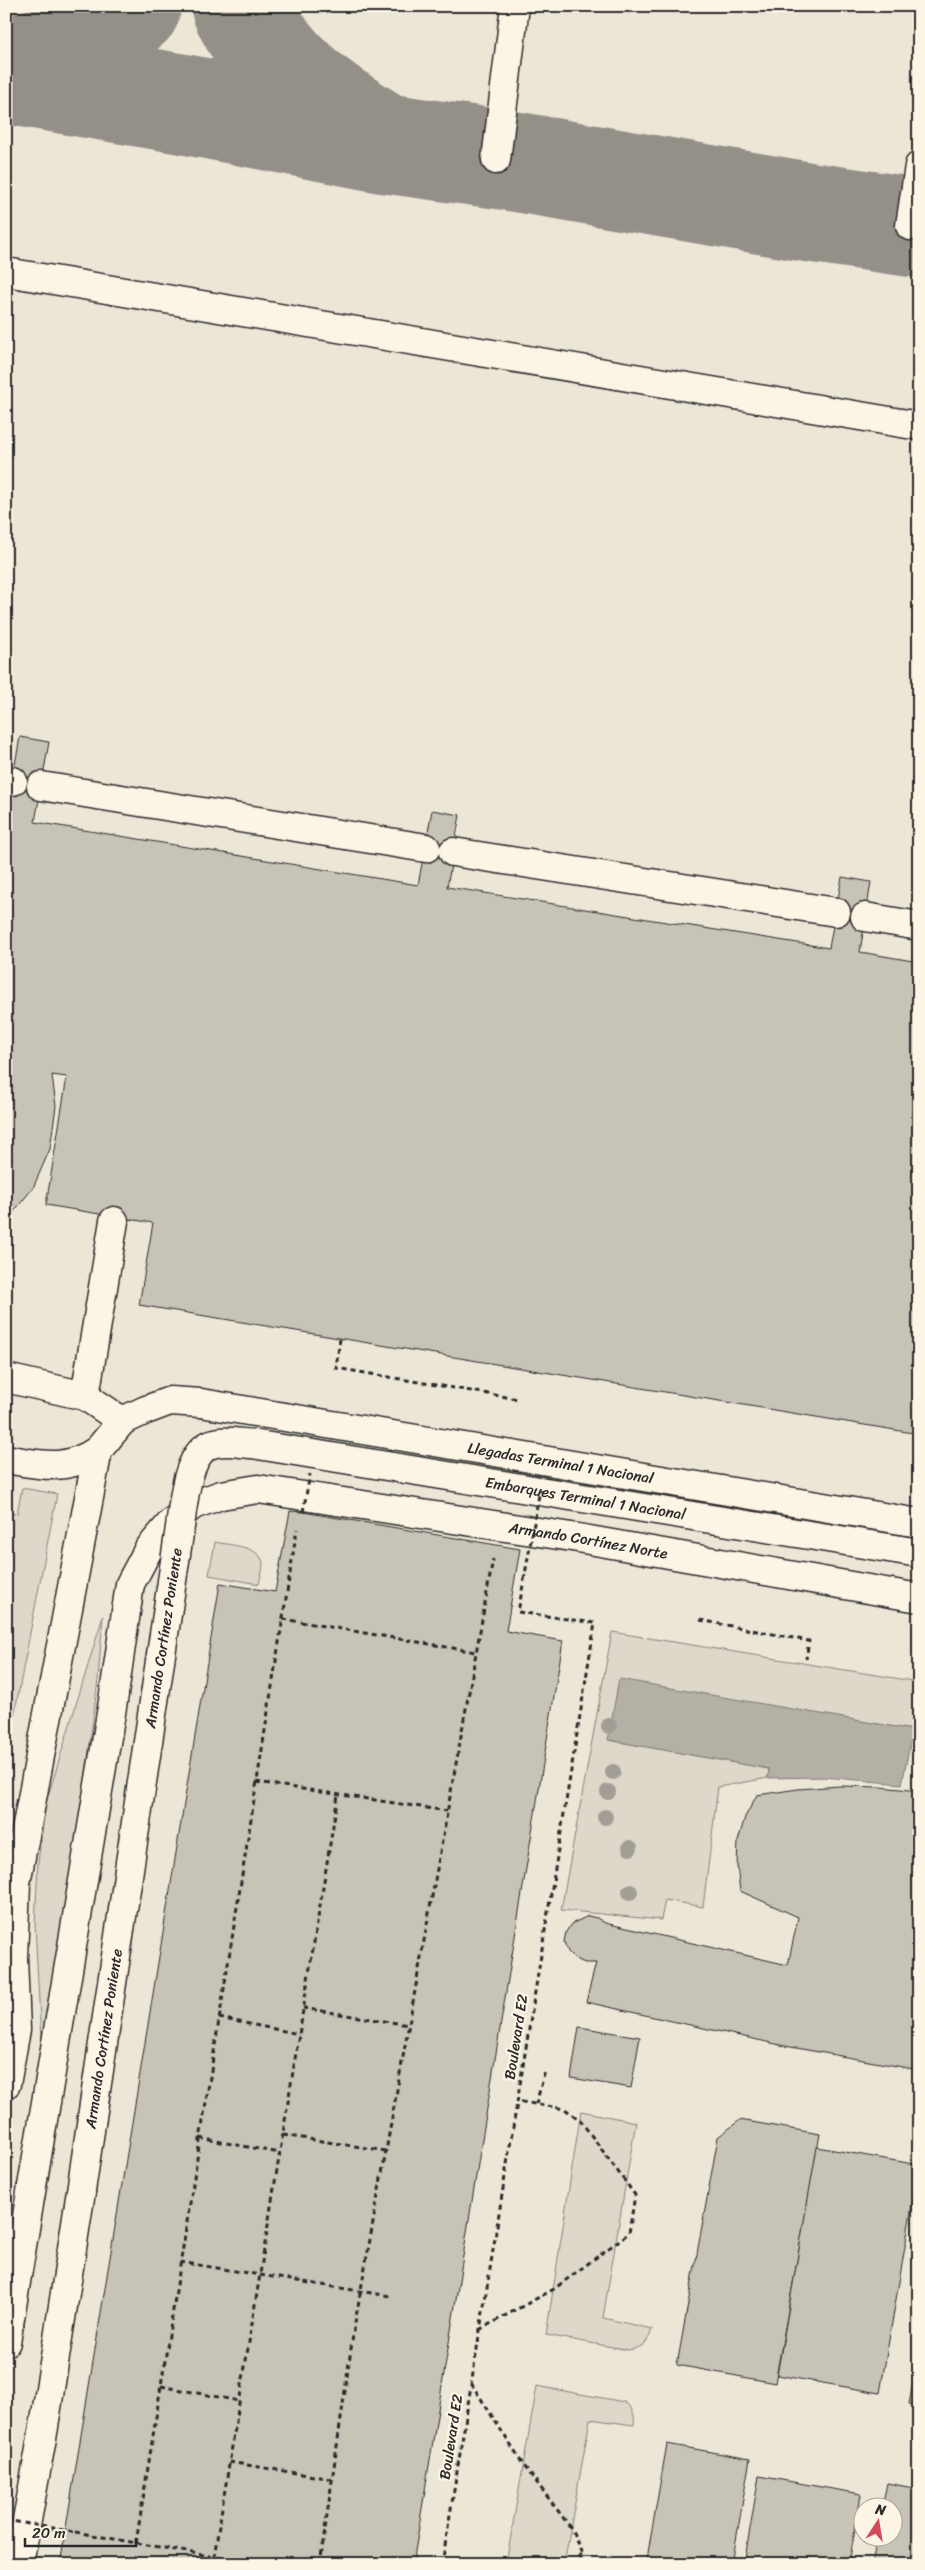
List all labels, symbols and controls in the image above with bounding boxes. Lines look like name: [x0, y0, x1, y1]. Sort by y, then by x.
street label: Llegadas Terminal 1 Nacional: [466, 1435, 656, 1492]
street label: Embarques Terminal 1 Nacional: [484, 1469, 688, 1528]
street label: Armando Cortínez Norte: [506, 1514, 670, 1567]
street label: Armando Cortínez Poniente: [137, 1546, 190, 1731]
street label: Armando Cortínez Poniente: [77, 1947, 130, 2131]
street label: Boulevard E2: [496, 1992, 536, 2082]
street label: Boulevard E2: [431, 2392, 471, 2482]
text: N: [872, 2496, 888, 2523]
north arrow: [852, 2498, 902, 2548]
scale bar: [25, 2515, 136, 2547]
text: 20 m: [32, 2520, 66, 2546]

